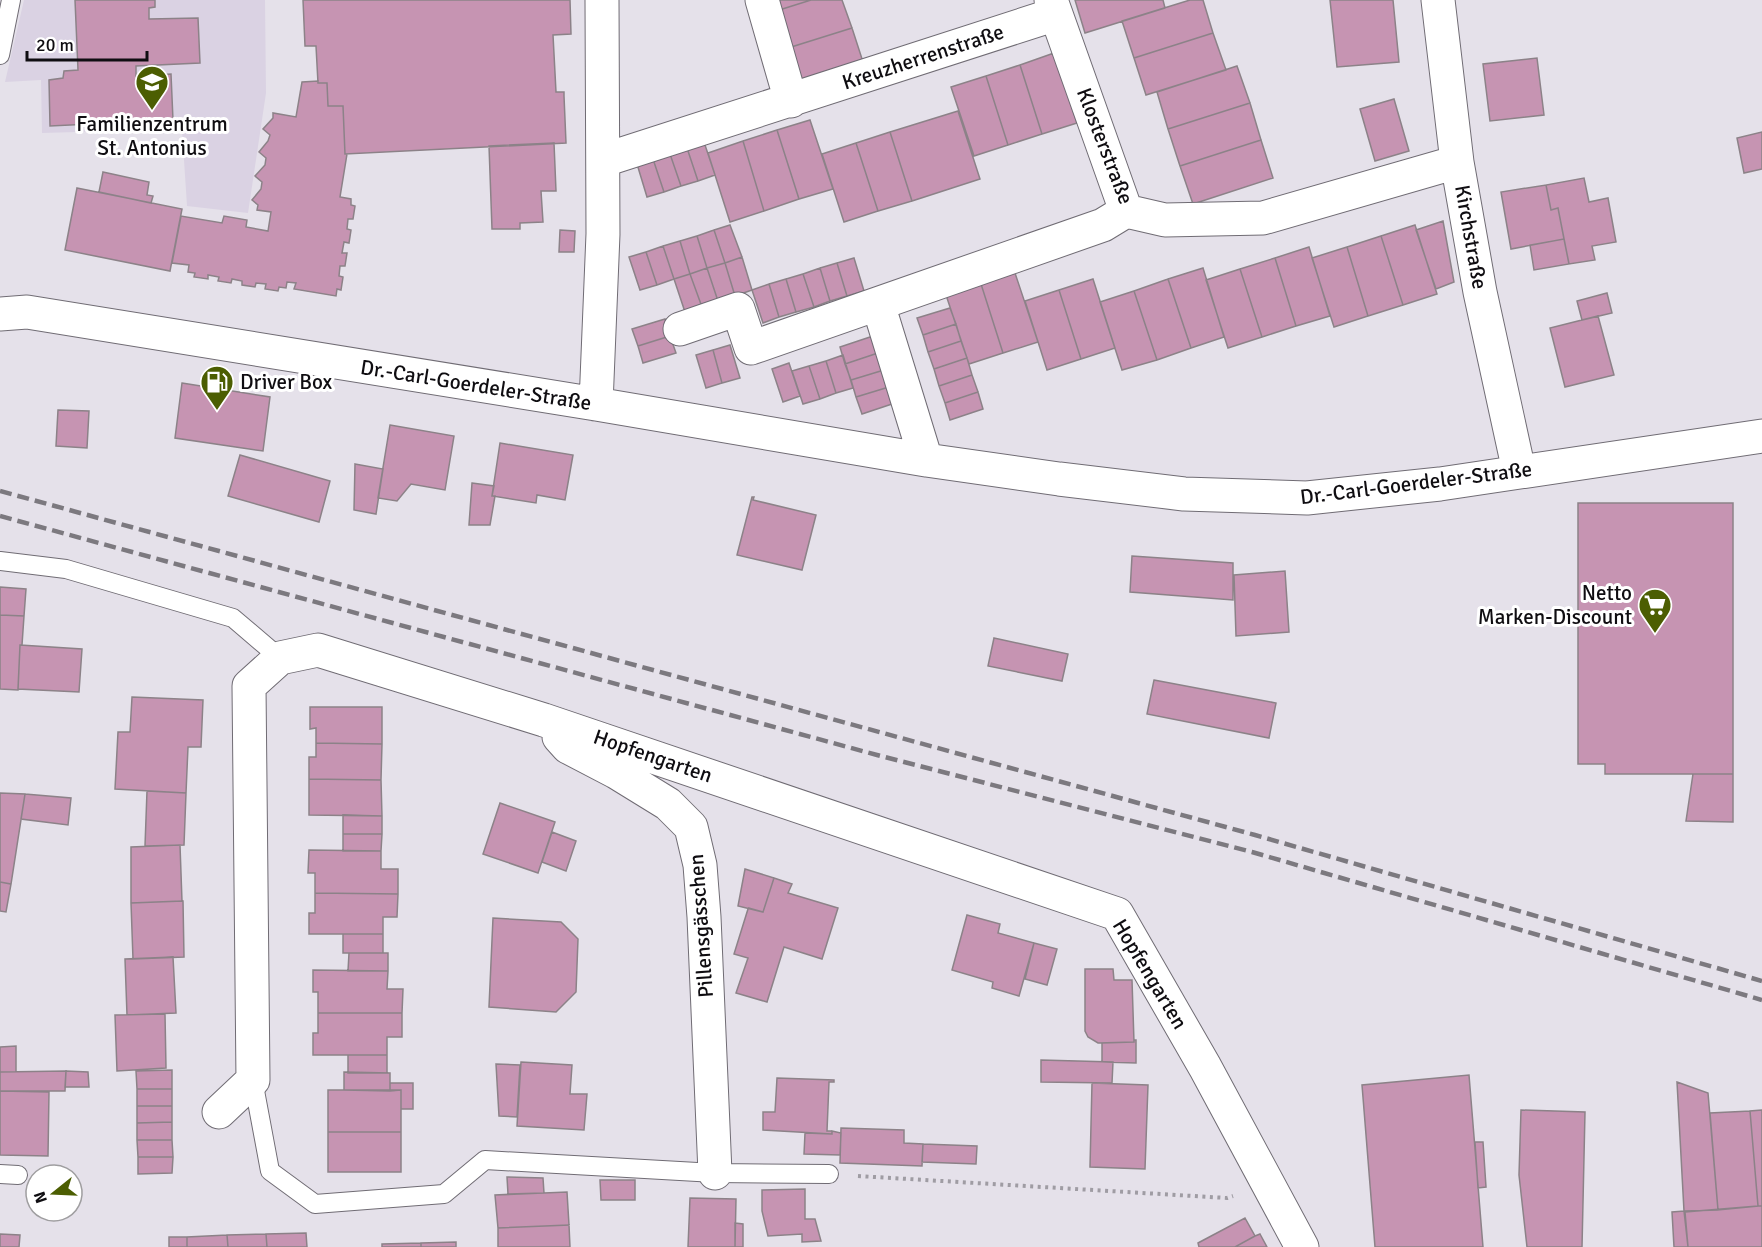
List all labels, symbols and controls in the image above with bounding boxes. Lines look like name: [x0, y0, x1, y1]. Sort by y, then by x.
street label: Kreuzherrenstraße: [839, 19, 1007, 95]
scale bar: [27, 24, 147, 62]
text: 20 m: [36, 34, 74, 56]
school or university icon: Familienzentrum St. Antonius: [134, 64, 170, 111]
street label: Klosterstraße: [1071, 84, 1139, 208]
place label: Familienzentrum St. Antonius: [76, 111, 228, 161]
street label: Kirchstraße: [1449, 183, 1493, 291]
street label: Dr.-Carl-Goerdeler-Straße: [359, 354, 593, 416]
fuel station icon: Driver Box: [199, 364, 235, 411]
place label: Driver Box: [240, 369, 333, 395]
street label: Dr.-Carl-Goerdeler-Straße: [1298, 456, 1534, 510]
place label: Netto Marken-Discount: [1478, 580, 1632, 630]
supermarket icon: Netto Marken-Discount: [1637, 587, 1673, 634]
street label: Hopfengarten: [590, 724, 716, 788]
street label: Pillensgässchen: [683, 853, 719, 999]
street label: Hopfengarten: [1107, 914, 1193, 1034]
north arrow: [24, 1163, 84, 1223]
text: N: [29, 1189, 52, 1206]

